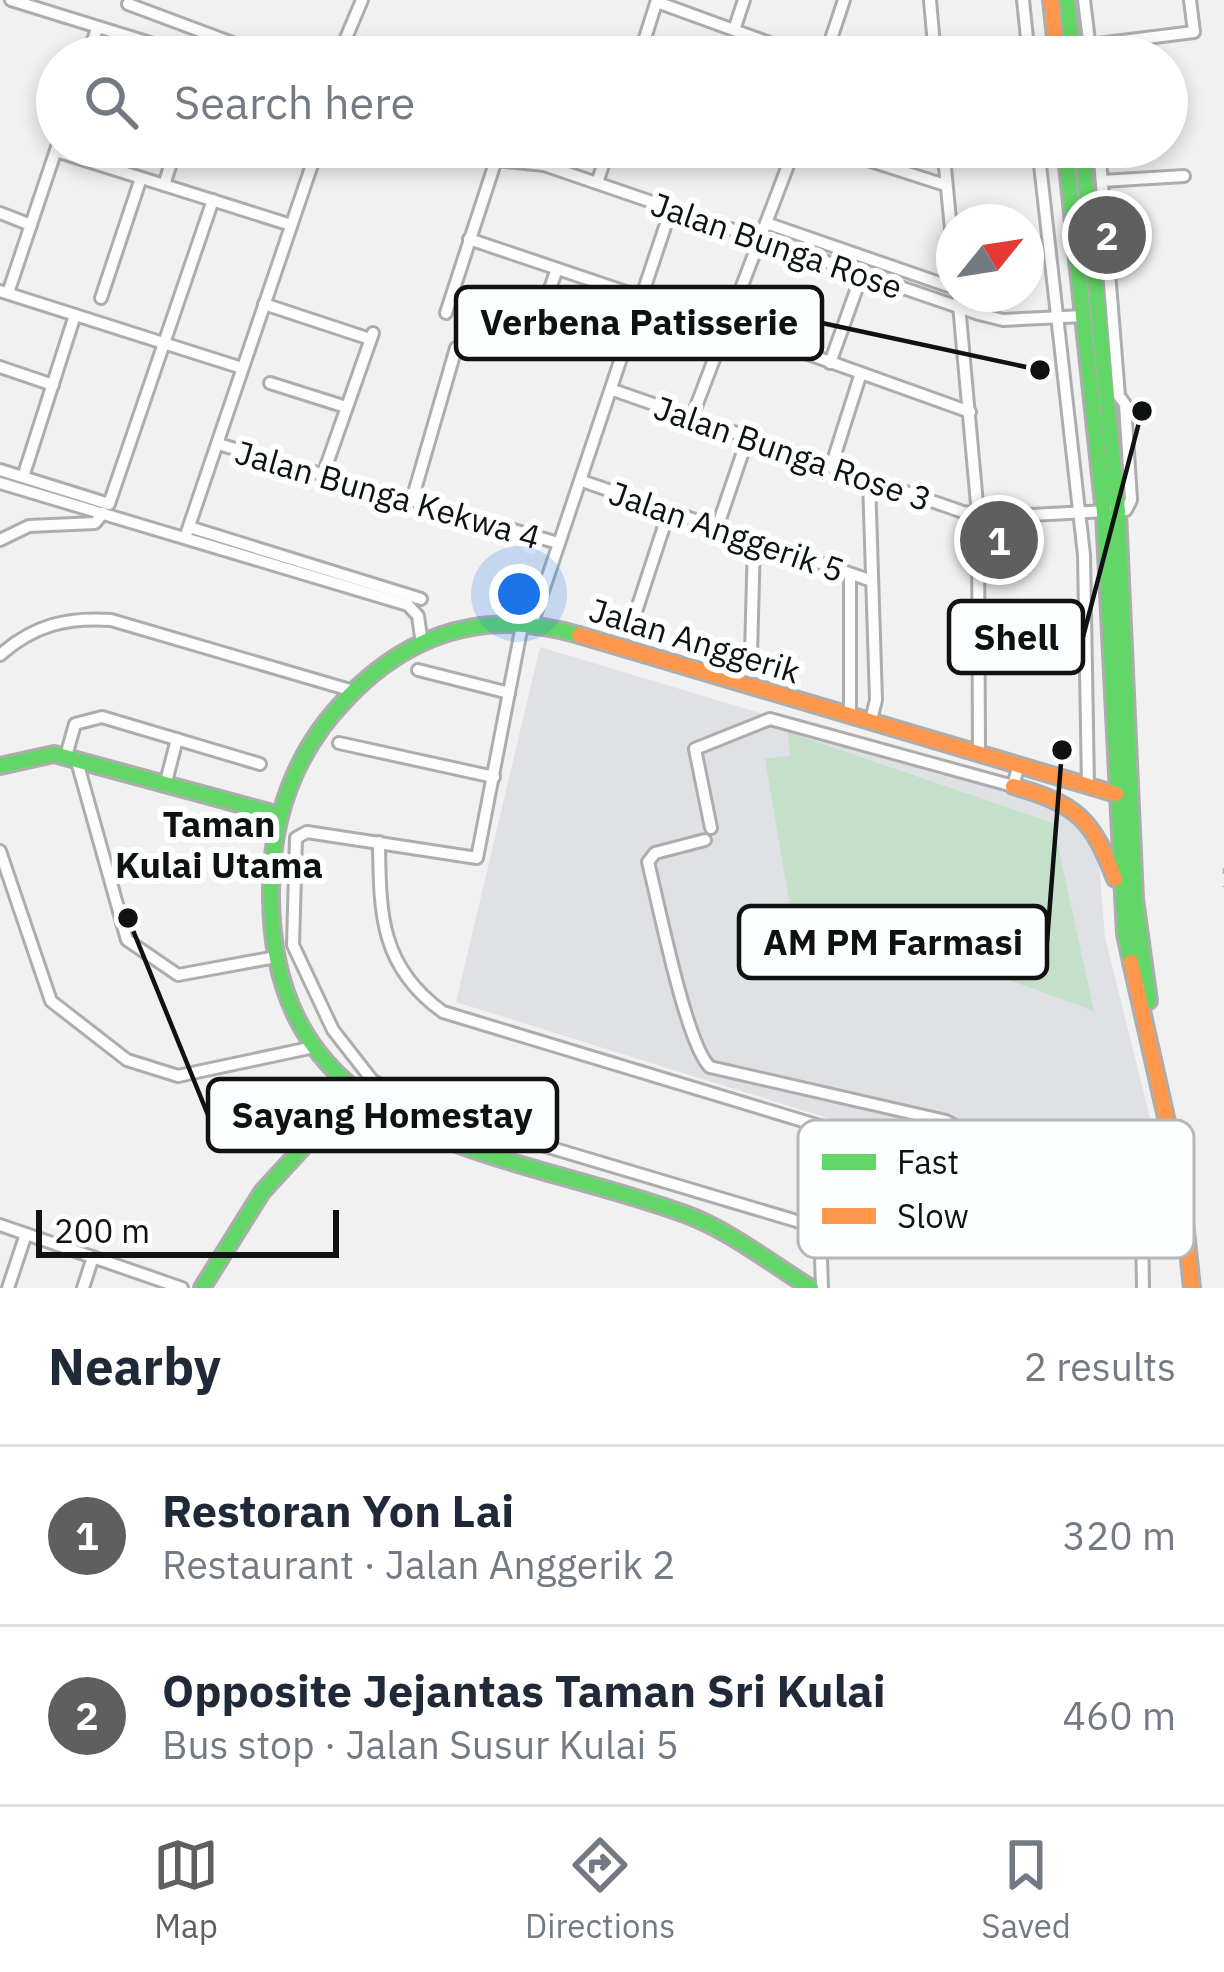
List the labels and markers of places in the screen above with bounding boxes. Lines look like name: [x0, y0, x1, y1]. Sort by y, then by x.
pin: 2: [1068, 190, 1146, 280]
callout: Verbena Patisserie: [456, 287, 822, 359]
pin: 1: [960, 495, 1038, 585]
callout: Shell: [949, 601, 1083, 673]
callout: AM PM Farmasi: [739, 906, 1047, 978]
callout: Sayang Homestay: [208, 1079, 557, 1151]

